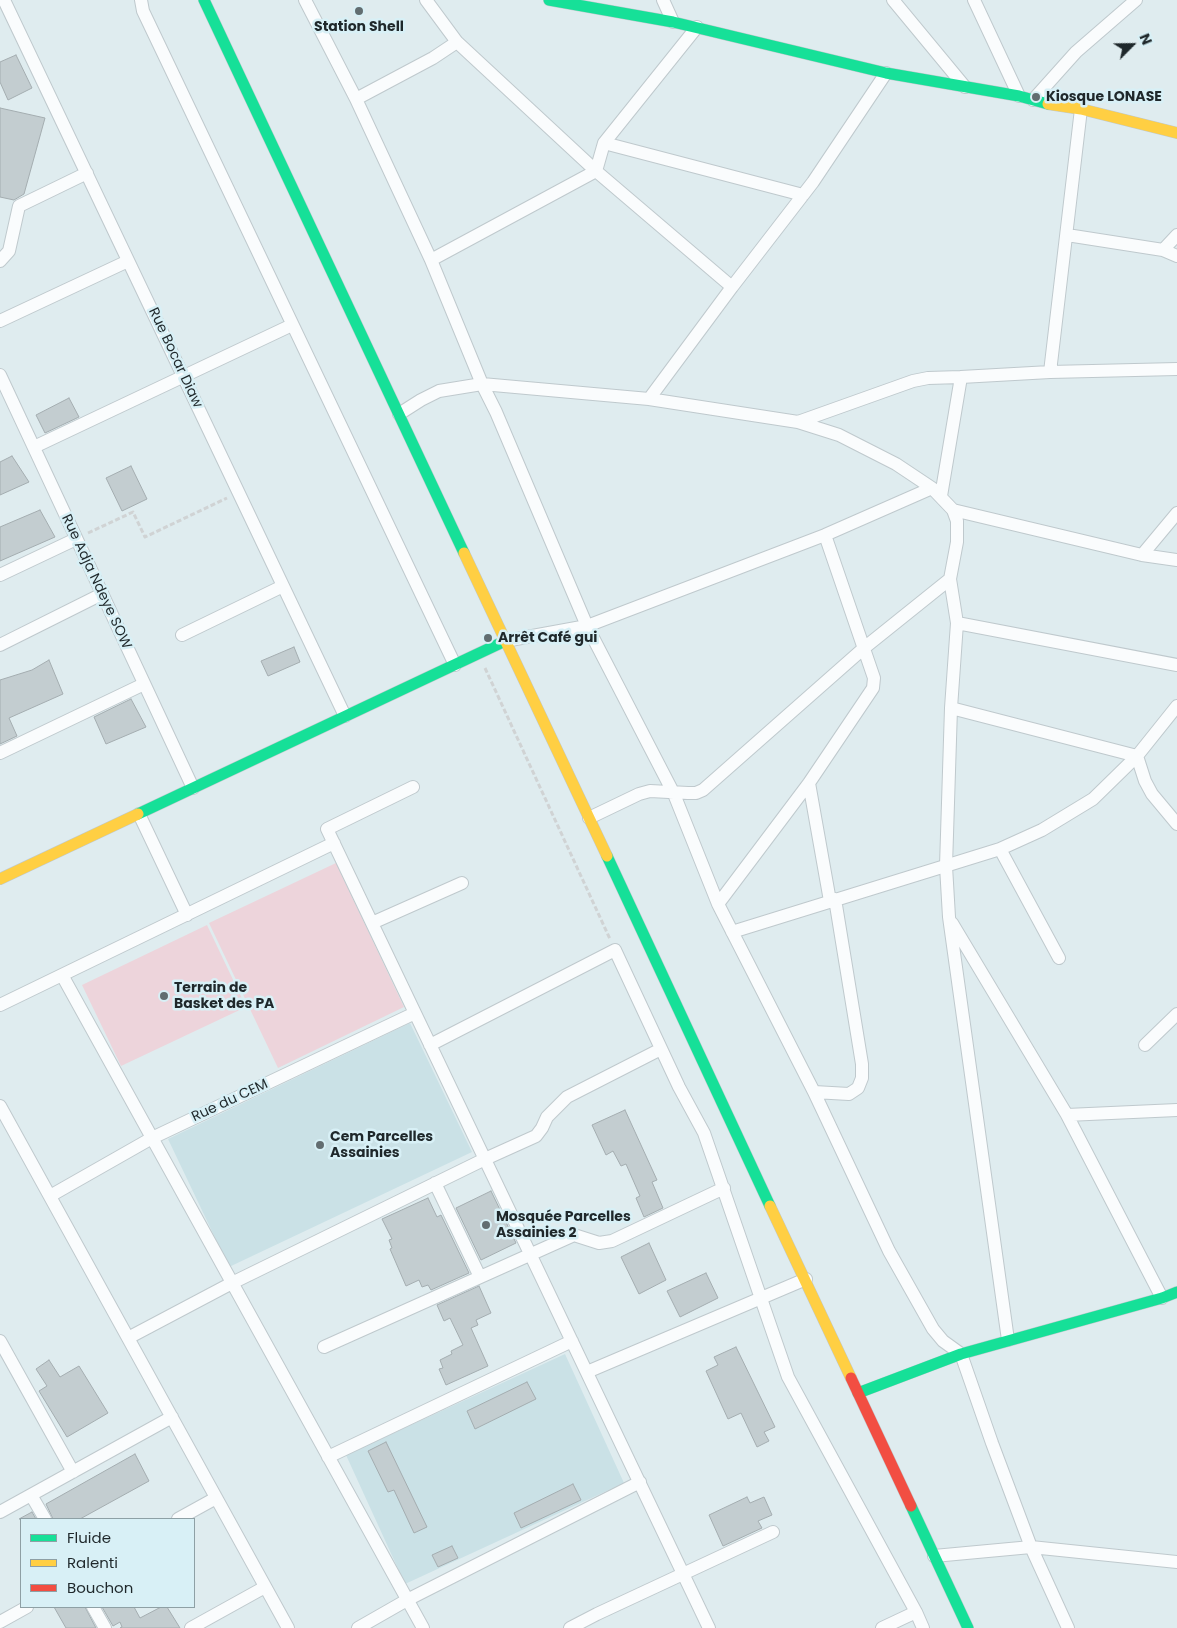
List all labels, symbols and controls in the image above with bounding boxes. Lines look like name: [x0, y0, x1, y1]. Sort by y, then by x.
marker: Station Shell: [353, 5, 365, 17]
place label: Station Shell: [314, 19, 404, 35]
north arrow: [1107, 20, 1157, 70]
text: N: [1135, 30, 1157, 48]
place label: Kiosque LONASE: [1046, 89, 1162, 105]
marker: Kiosque LONASE: [1030, 91, 1042, 103]
street label: Rue Bocar Diaw: [144, 305, 206, 411]
street label: Rue Adja Ndeye SOW: [57, 512, 135, 652]
place label: Arrêt Café gui: [498, 630, 597, 646]
marker: Arrêt Café gui: [482, 632, 494, 644]
place label: Terrain de Basket des PA: [174, 980, 274, 1012]
marker: Terrain de Basket des PA: [158, 990, 170, 1002]
street label: Rue du CEM: [189, 1076, 271, 1126]
place label: Cem Parcelles Assainies: [330, 1129, 433, 1162]
marker: Cem Parcelles Assainies: [314, 1139, 326, 1151]
place label: Mosquée Parcelles Assainies 2: [496, 1209, 631, 1242]
marker: Mosquée Parcelles Assainies 2: [480, 1219, 492, 1231]
legend: [20, 1518, 195, 1608]
text: Fluide: [67, 1527, 111, 1548]
text: Ralenti: [67, 1552, 118, 1573]
text: Bouchon: [67, 1577, 133, 1598]

